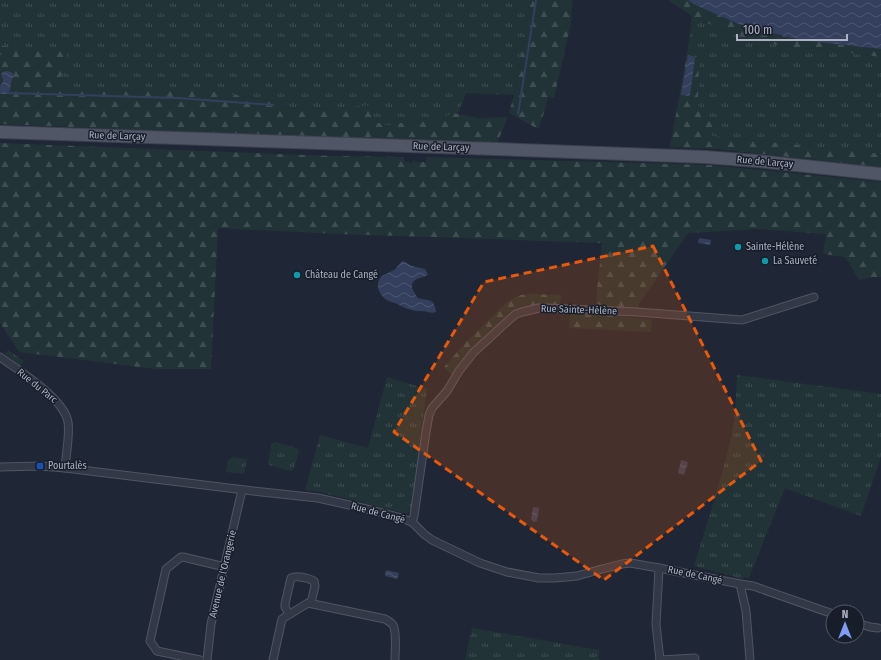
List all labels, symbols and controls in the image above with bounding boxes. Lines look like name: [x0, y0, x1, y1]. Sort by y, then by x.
scale bar: [737, 16, 847, 42]
text: 100 m: [743, 23, 772, 37]
street label: Rue de Larçay: [89, 129, 146, 143]
street label: Rue de Larçay: [413, 140, 470, 154]
street label: Rue de Larçay: [736, 154, 794, 170]
place label: Sainte-Hélène: [746, 241, 804, 253]
marker: Sainte-Hélène: [733, 242, 743, 252]
place label: La Sauveté: [773, 255, 817, 267]
marker: La Sauveté: [760, 256, 770, 266]
place label: Château de Cangé: [305, 269, 378, 281]
marker: Château de Cangé: [292, 270, 302, 280]
street label: Rue Sainte-Hélène: [541, 303, 617, 317]
street label: Rue du Parc: [15, 366, 60, 406]
place label: Pourtalès: [48, 460, 87, 472]
marker: Pourtalès: [35, 461, 45, 471]
street label: Rue de Cangé: [350, 500, 406, 526]
street label: Avenue de l'Orangerie: [207, 529, 239, 619]
street label: Rue de Cangé: [667, 563, 723, 587]
north arrow: [825, 604, 865, 644]
text: N: [842, 608, 848, 621]

